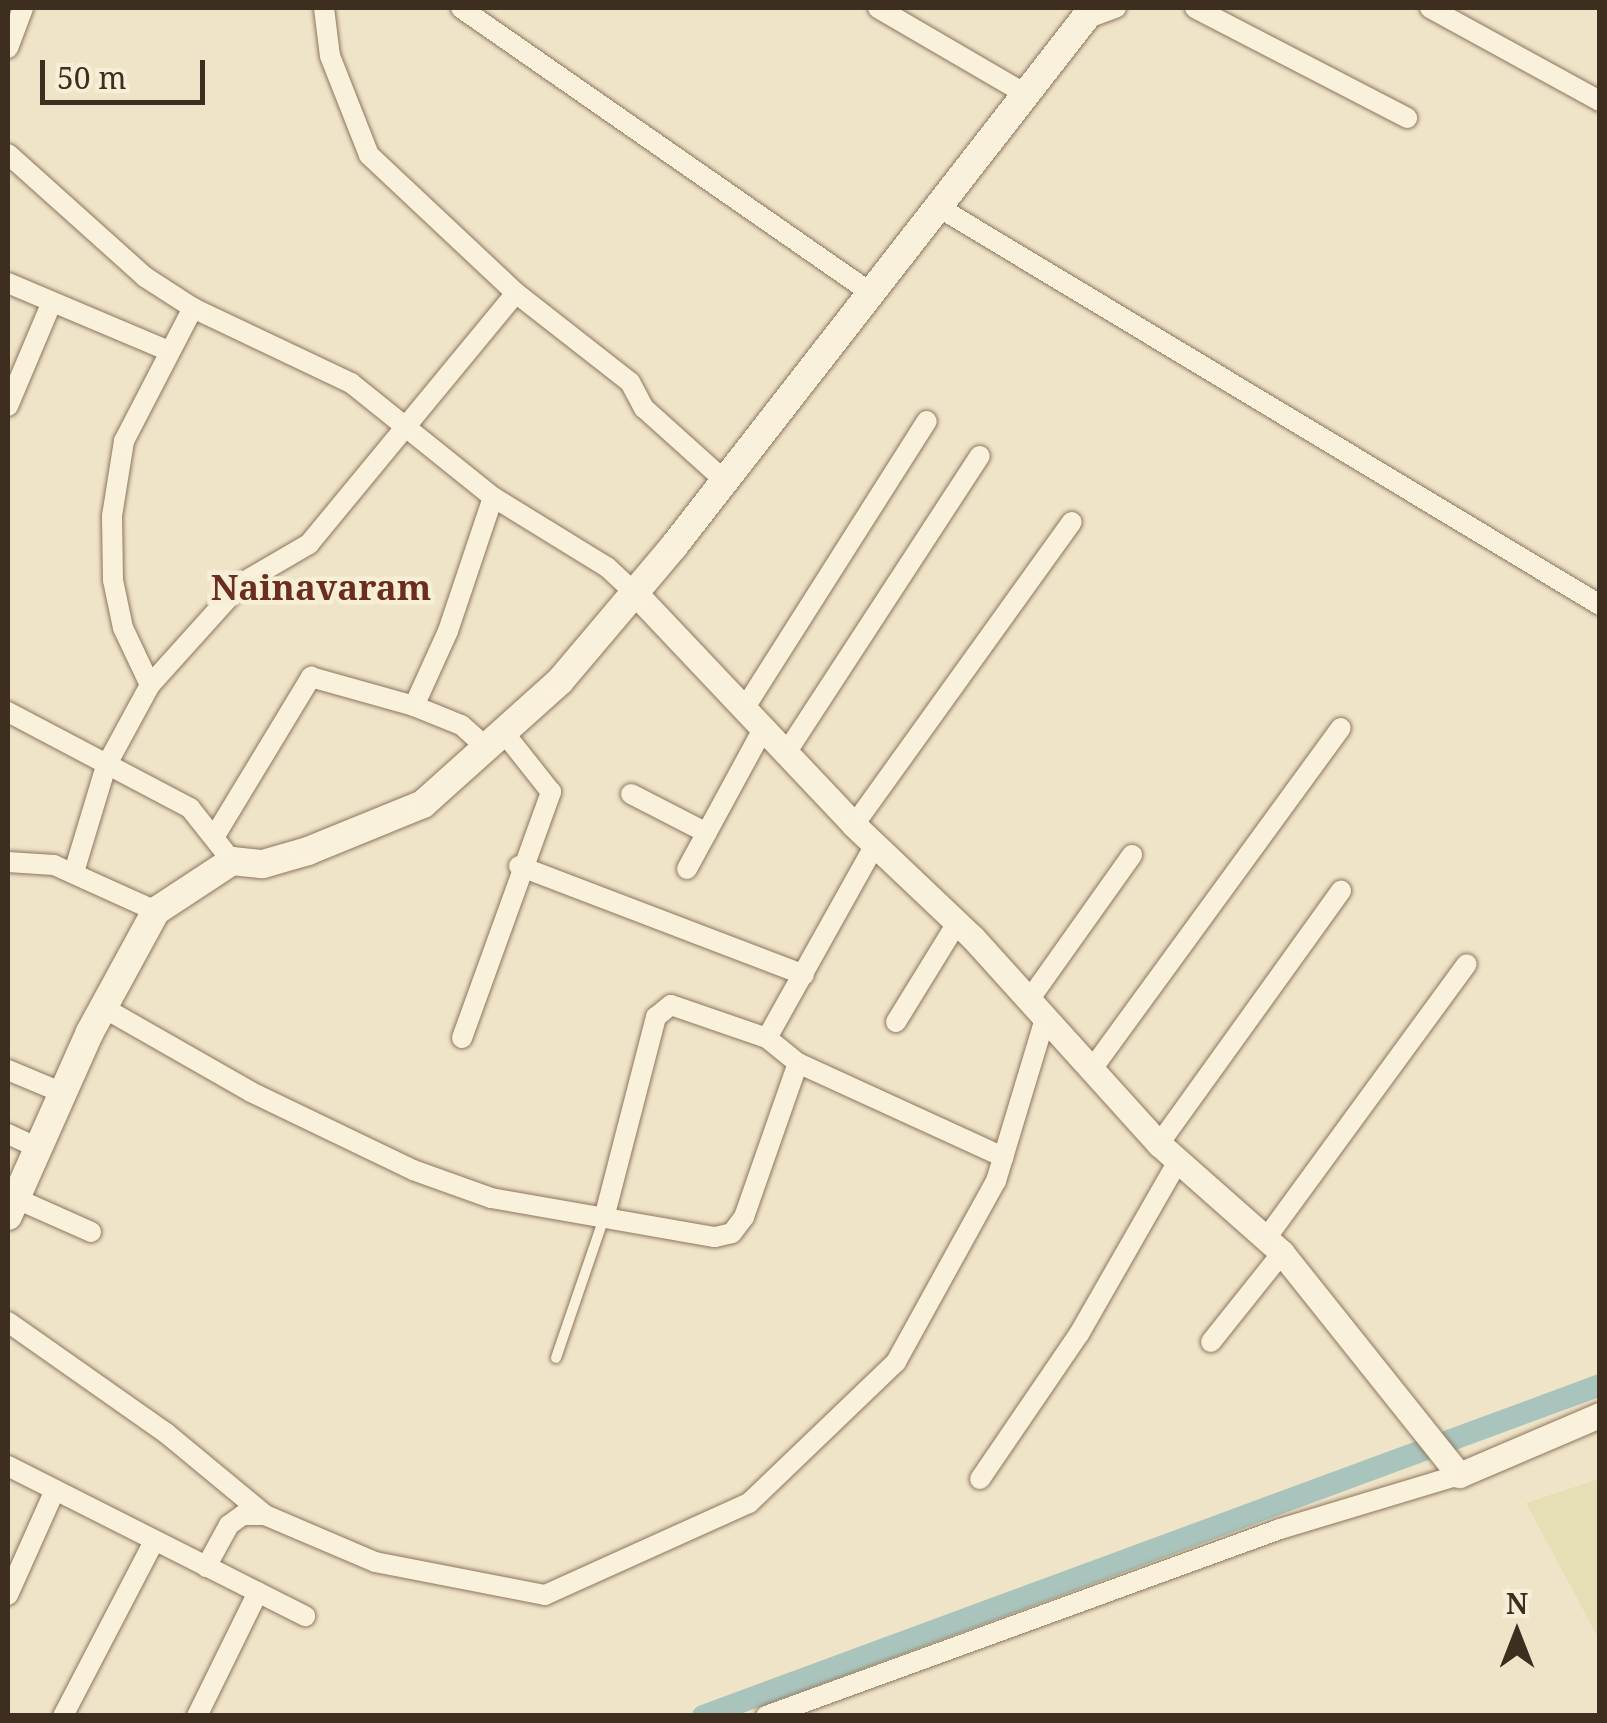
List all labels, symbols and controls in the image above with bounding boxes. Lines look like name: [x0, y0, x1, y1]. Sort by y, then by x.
scale bar: [45, 40, 210, 102]
text: 50 m: [57, 57, 127, 98]
district label: Nainavaram: [211, 566, 431, 608]
north arrow: [1467, 1583, 1567, 1683]
text: N: [1506, 1584, 1528, 1622]

